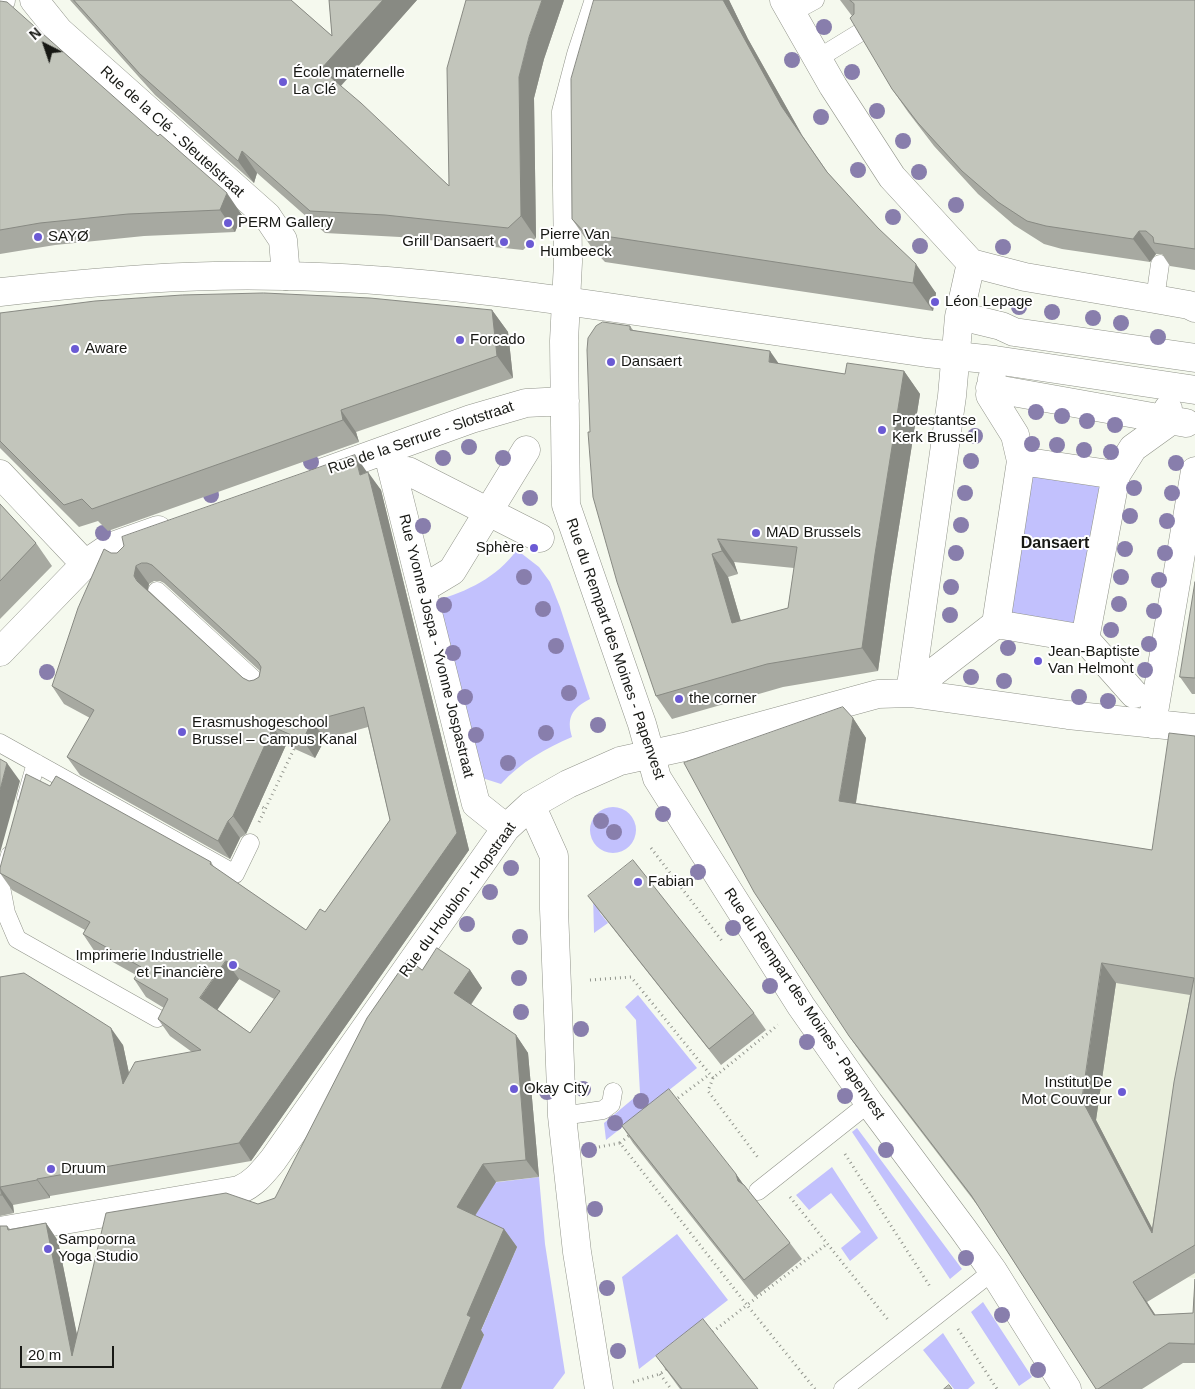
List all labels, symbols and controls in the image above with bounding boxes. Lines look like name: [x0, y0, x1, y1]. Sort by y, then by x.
north arrow: [20, 20, 70, 70]
text: N: [26, 24, 44, 43]
street label: Rue de la Clé - Sleutelstraat: [96, 63, 248, 201]
place label: École maternelle La Clé: [293, 64, 405, 99]
marker: École maternelle La Clé: [277, 76, 289, 88]
place label: PERM Gallery: [238, 214, 333, 232]
marker: PERM Gallery: [222, 217, 234, 229]
place label: Pierre Van Humbeeck: [540, 226, 612, 261]
place label: SAYØ: [48, 228, 89, 246]
marker: SAYØ: [32, 231, 44, 243]
place label: Grill Dansaert: [402, 233, 494, 251]
marker: Grill Dansaert: [498, 236, 510, 248]
marker: Pierre Van Humbeeck: [524, 238, 536, 250]
place label: Léon Lepage: [945, 293, 1033, 311]
marker: Léon Lepage: [929, 296, 941, 308]
place label: Forcado: [470, 331, 525, 349]
marker: Forcado: [454, 334, 466, 346]
place label: Aware: [85, 340, 127, 358]
marker: Aware: [69, 343, 81, 355]
place label: Dansaert: [621, 353, 682, 371]
marker: Dansaert: [605, 356, 617, 368]
street label: Rue de la Serrure - Slotstraat: [326, 398, 516, 478]
place label: Protestantse Kerk Brussel: [892, 412, 977, 447]
marker: Protestantse Kerk Brussel: [876, 424, 888, 436]
street label: Rue Yvonne Jospa - Yvonne Jospastraat: [394, 512, 478, 780]
street label: Rue du Rempart des Moines - Papenvest: [562, 516, 668, 782]
place label: MAD Brussels: [766, 524, 861, 542]
marker: MAD Brussels: [750, 527, 762, 539]
district label: Dansaert: [1021, 534, 1089, 554]
place label: Sphère: [476, 539, 524, 557]
marker: Sphère: [528, 542, 540, 554]
place label: Jean-Baptiste Van Helmont: [1048, 643, 1140, 678]
marker: Jean-Baptiste Van Helmont: [1032, 655, 1044, 667]
place label: the corner: [689, 690, 757, 708]
marker: the corner: [673, 693, 685, 705]
place label: Erasmushogeschool Brussel – Campus Kanal: [192, 714, 357, 749]
marker: Erasmushogeschool Brussel – Campus Kanal: [176, 726, 188, 738]
street label: Rue du Houblon - Hopstraat: [396, 819, 520, 981]
place label: Fabian: [648, 873, 694, 891]
marker: Fabian: [632, 876, 644, 888]
street label: Rue du Rempart des Moines - Papenvest: [720, 885, 888, 1123]
place label: Imprimerie Industrielle et Financière: [75, 947, 223, 982]
marker: Imprimerie Industrielle et Financière: [227, 959, 239, 971]
place label: Institut De Mot Couvreur: [1021, 1074, 1112, 1109]
place label: Okay City: [524, 1080, 589, 1098]
marker: Okay City: [508, 1083, 520, 1095]
marker: Institut De Mot Couvreur: [1116, 1086, 1128, 1098]
place label: Druum: [61, 1160, 106, 1178]
marker: Druum: [45, 1163, 57, 1175]
place label: Sampoorna Yoga Studio: [58, 1231, 138, 1266]
marker: Sampoorna Yoga Studio: [42, 1243, 54, 1255]
scale bar: [22, 1336, 116, 1368]
text: 20 m: [28, 1346, 61, 1363]

